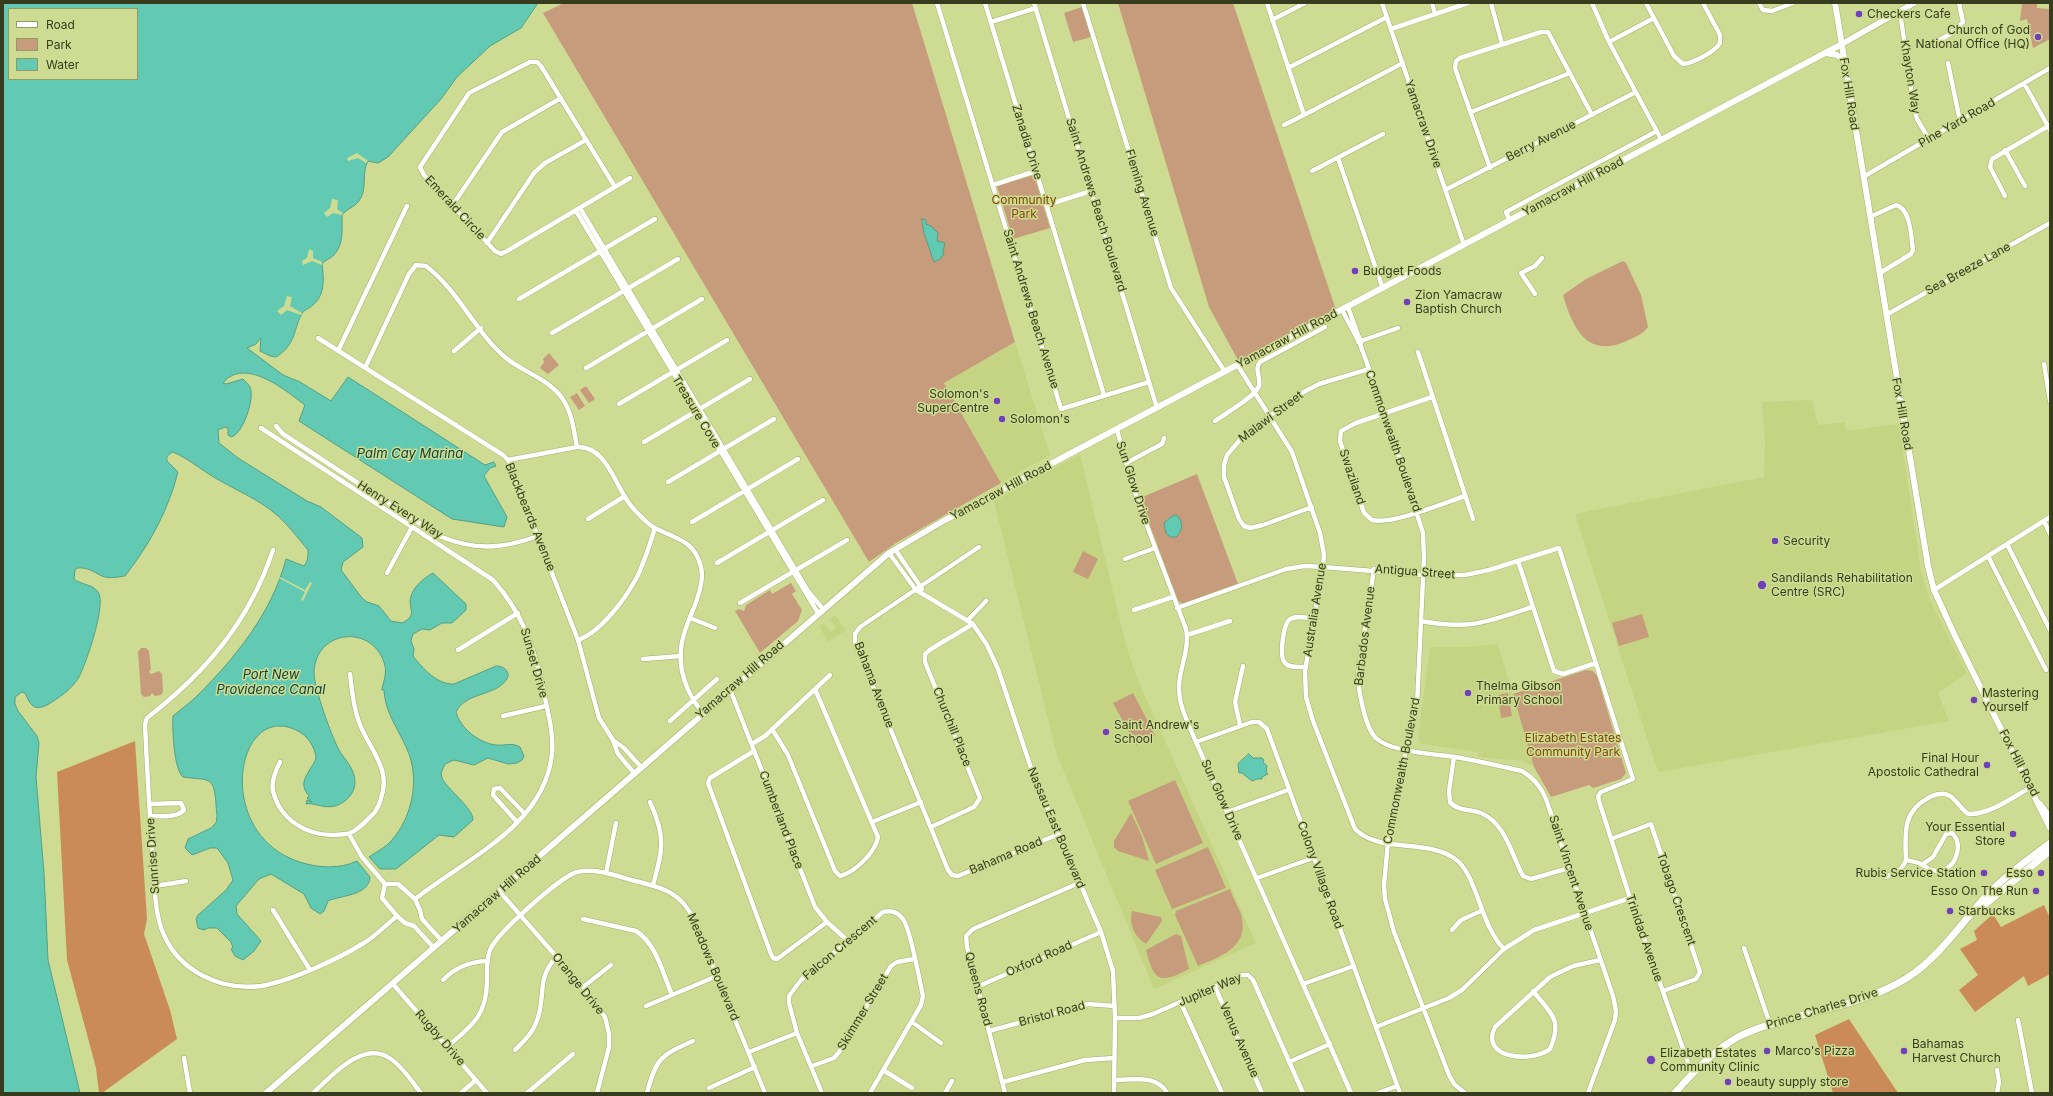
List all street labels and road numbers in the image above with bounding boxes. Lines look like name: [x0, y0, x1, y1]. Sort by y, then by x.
street label: Khayton Way: [1897, 39, 1923, 115]
street label: Fox Hill Road: [1836, 57, 1862, 131]
street label: Yamacraw Drive: [1401, 78, 1445, 170]
street label: Pine Yard Road: [1916, 95, 1998, 151]
street label: Zanadia Drive: [1009, 102, 1045, 182]
street label: Saint Andrews Beach Boulevard: [1063, 116, 1129, 294]
street label: Berry Avenue: [1504, 117, 1578, 165]
street label: Fleming Avenue: [1122, 148, 1162, 238]
street label: Yamacraw Hill Road: [1520, 154, 1626, 220]
street label: Emerald Circle: [422, 173, 488, 243]
street label: Saint Andrews Beach Avenue: [1000, 227, 1062, 391]
street label: Sea Breeze Lane: [1923, 240, 2013, 298]
street label: Yamacraw Hill Road: [1234, 306, 1340, 372]
street label: Commonwealth Boulevard: [1362, 368, 1424, 514]
street label: Treasure Cove: [669, 373, 723, 451]
street label: Fox Hill Road: [1889, 377, 1915, 451]
street label: Malawi Street: [1236, 388, 1306, 446]
street label: Sun Glow Drive: [1113, 439, 1153, 527]
street label: Swaziland: [1336, 447, 1368, 507]
street label: Yamacraw Hill Road: [948, 458, 1054, 524]
street label: Blackbeards Avenue: [502, 461, 558, 573]
street label: Henry Every Way: [355, 478, 445, 542]
street label: Australia Avenue: [1300, 562, 1330, 658]
street label: Antigua Street: [1374, 562, 1456, 582]
street label: Barbados Avenue: [1352, 586, 1378, 686]
street label: Sunset Drive: [517, 626, 551, 700]
street label: Yamacraw Hill Road: [693, 638, 787, 722]
street label: Bahama Avenue: [851, 640, 897, 730]
street label: Churchill Place: [930, 685, 974, 769]
street label: Commonwealth Boulevard: [1381, 696, 1423, 846]
street label: Fox Hill Road: [1996, 727, 2042, 799]
street label: Sun Glow Drive: [1198, 757, 1246, 843]
street label: Nassau East Boulevard: [1024, 765, 1088, 891]
street label: Cumberland Place: [756, 769, 806, 871]
street label: Saint Vincent Avenue: [1546, 814, 1596, 932]
street label: Sunrise Drive: [143, 818, 163, 894]
street label: Colony Village Road: [1294, 819, 1346, 931]
street label: Bahama Road: [967, 834, 1045, 878]
street label: Tobago Crescent: [1653, 851, 1699, 947]
street label: Yamacraw Hill Road: [450, 852, 544, 936]
street label: Trinidad Avenue: [1622, 892, 1666, 984]
street label: Meadows Boulevard: [684, 911, 742, 1023]
street label: Falcon Crescent: [800, 913, 880, 983]
street label: Oxford Road: [1004, 938, 1074, 980]
street label: Orange Drive: [549, 950, 607, 1018]
street label: Queens Road: [961, 950, 995, 1028]
street label: Jupiter Way: [1176, 970, 1244, 1010]
street label: Skimmer Street: [834, 971, 892, 1053]
street label: Prince Charles Drive: [1764, 985, 1880, 1033]
street label: Bristol Road: [1017, 998, 1087, 1030]
street label: Venus Avenue: [1216, 1000, 1262, 1080]
street label: Rugby Drive: [412, 1007, 468, 1069]

